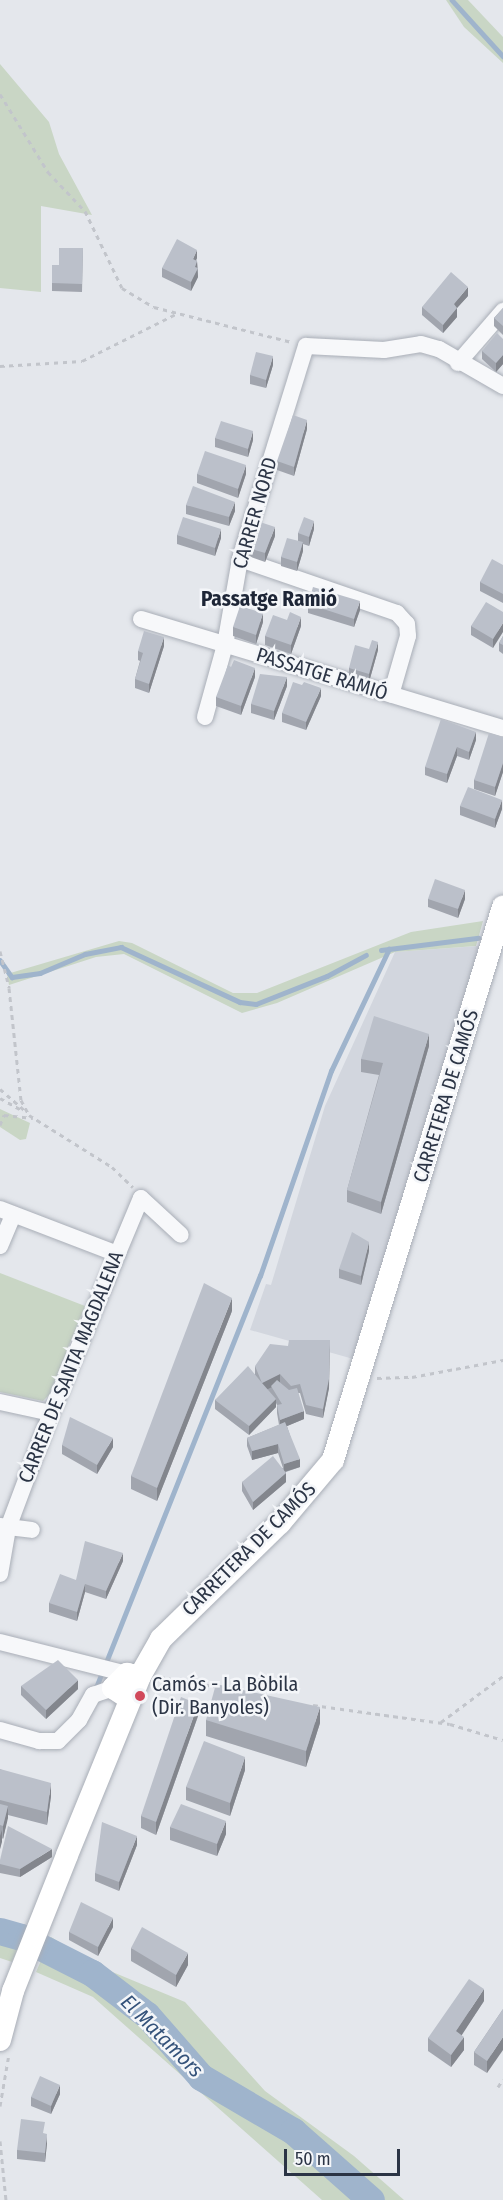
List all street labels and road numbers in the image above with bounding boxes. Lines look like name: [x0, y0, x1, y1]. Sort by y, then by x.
street label: CARRER NORD: [228, 455, 282, 571]
street label: PASSATGE RAMIÓ: [253, 643, 391, 705]
street label: CARRETERA DE CAMÓS: [408, 1007, 484, 1185]
street label: CARRER DE SANTA MAGDALENA: [13, 1248, 129, 1486]
street label: CARRETERA DE CAMÓS: [177, 1477, 321, 1621]

